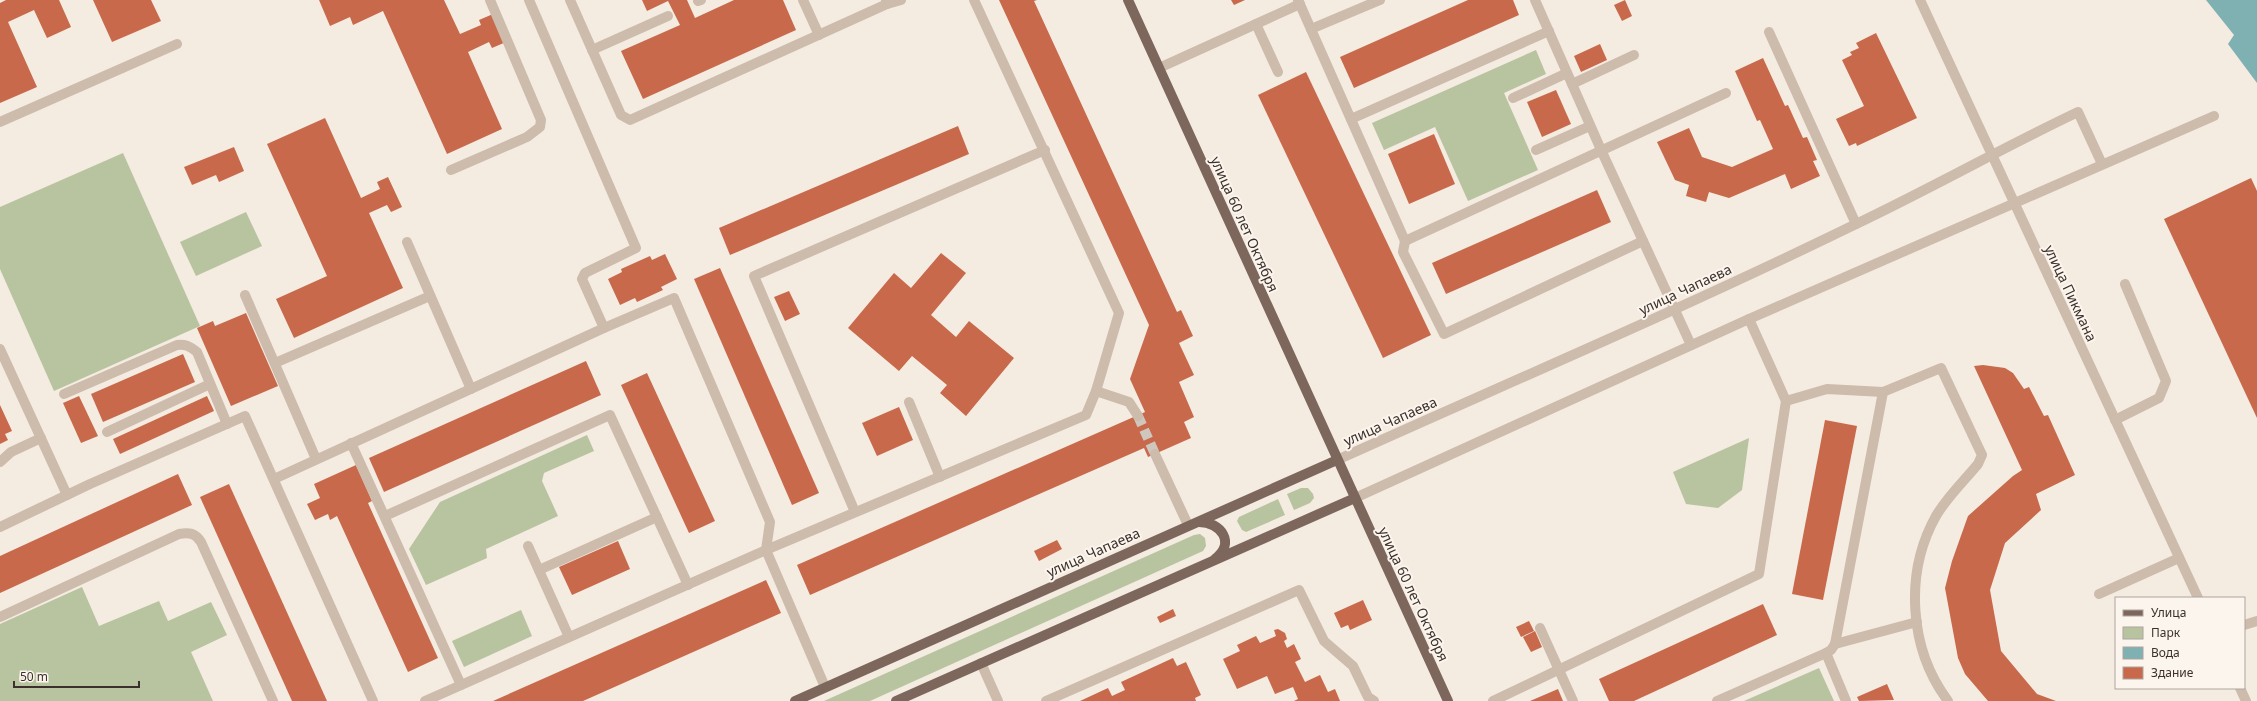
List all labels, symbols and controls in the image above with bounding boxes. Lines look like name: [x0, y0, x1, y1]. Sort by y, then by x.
street label: улица 60 лет Октября: [1207, 153, 1283, 295]
street label: улица Пикмана: [2040, 242, 2102, 344]
street label: улица Чапаева: [1636, 259, 1734, 319]
street label: улица Чапаева: [1340, 392, 1440, 450]
street label: улица Чапаева: [1043, 523, 1143, 581]
street label: улица 60 лет Октября: [1374, 524, 1454, 664]
legend: [2115, 597, 2245, 689]
text: Улица: [2151, 604, 2186, 621]
text: Парк: [2151, 624, 2181, 641]
text: Вода: [2151, 644, 2180, 661]
scale bar: [14, 663, 139, 689]
text: Здание: [2151, 664, 2194, 681]
text: 50 m: [20, 668, 48, 685]

